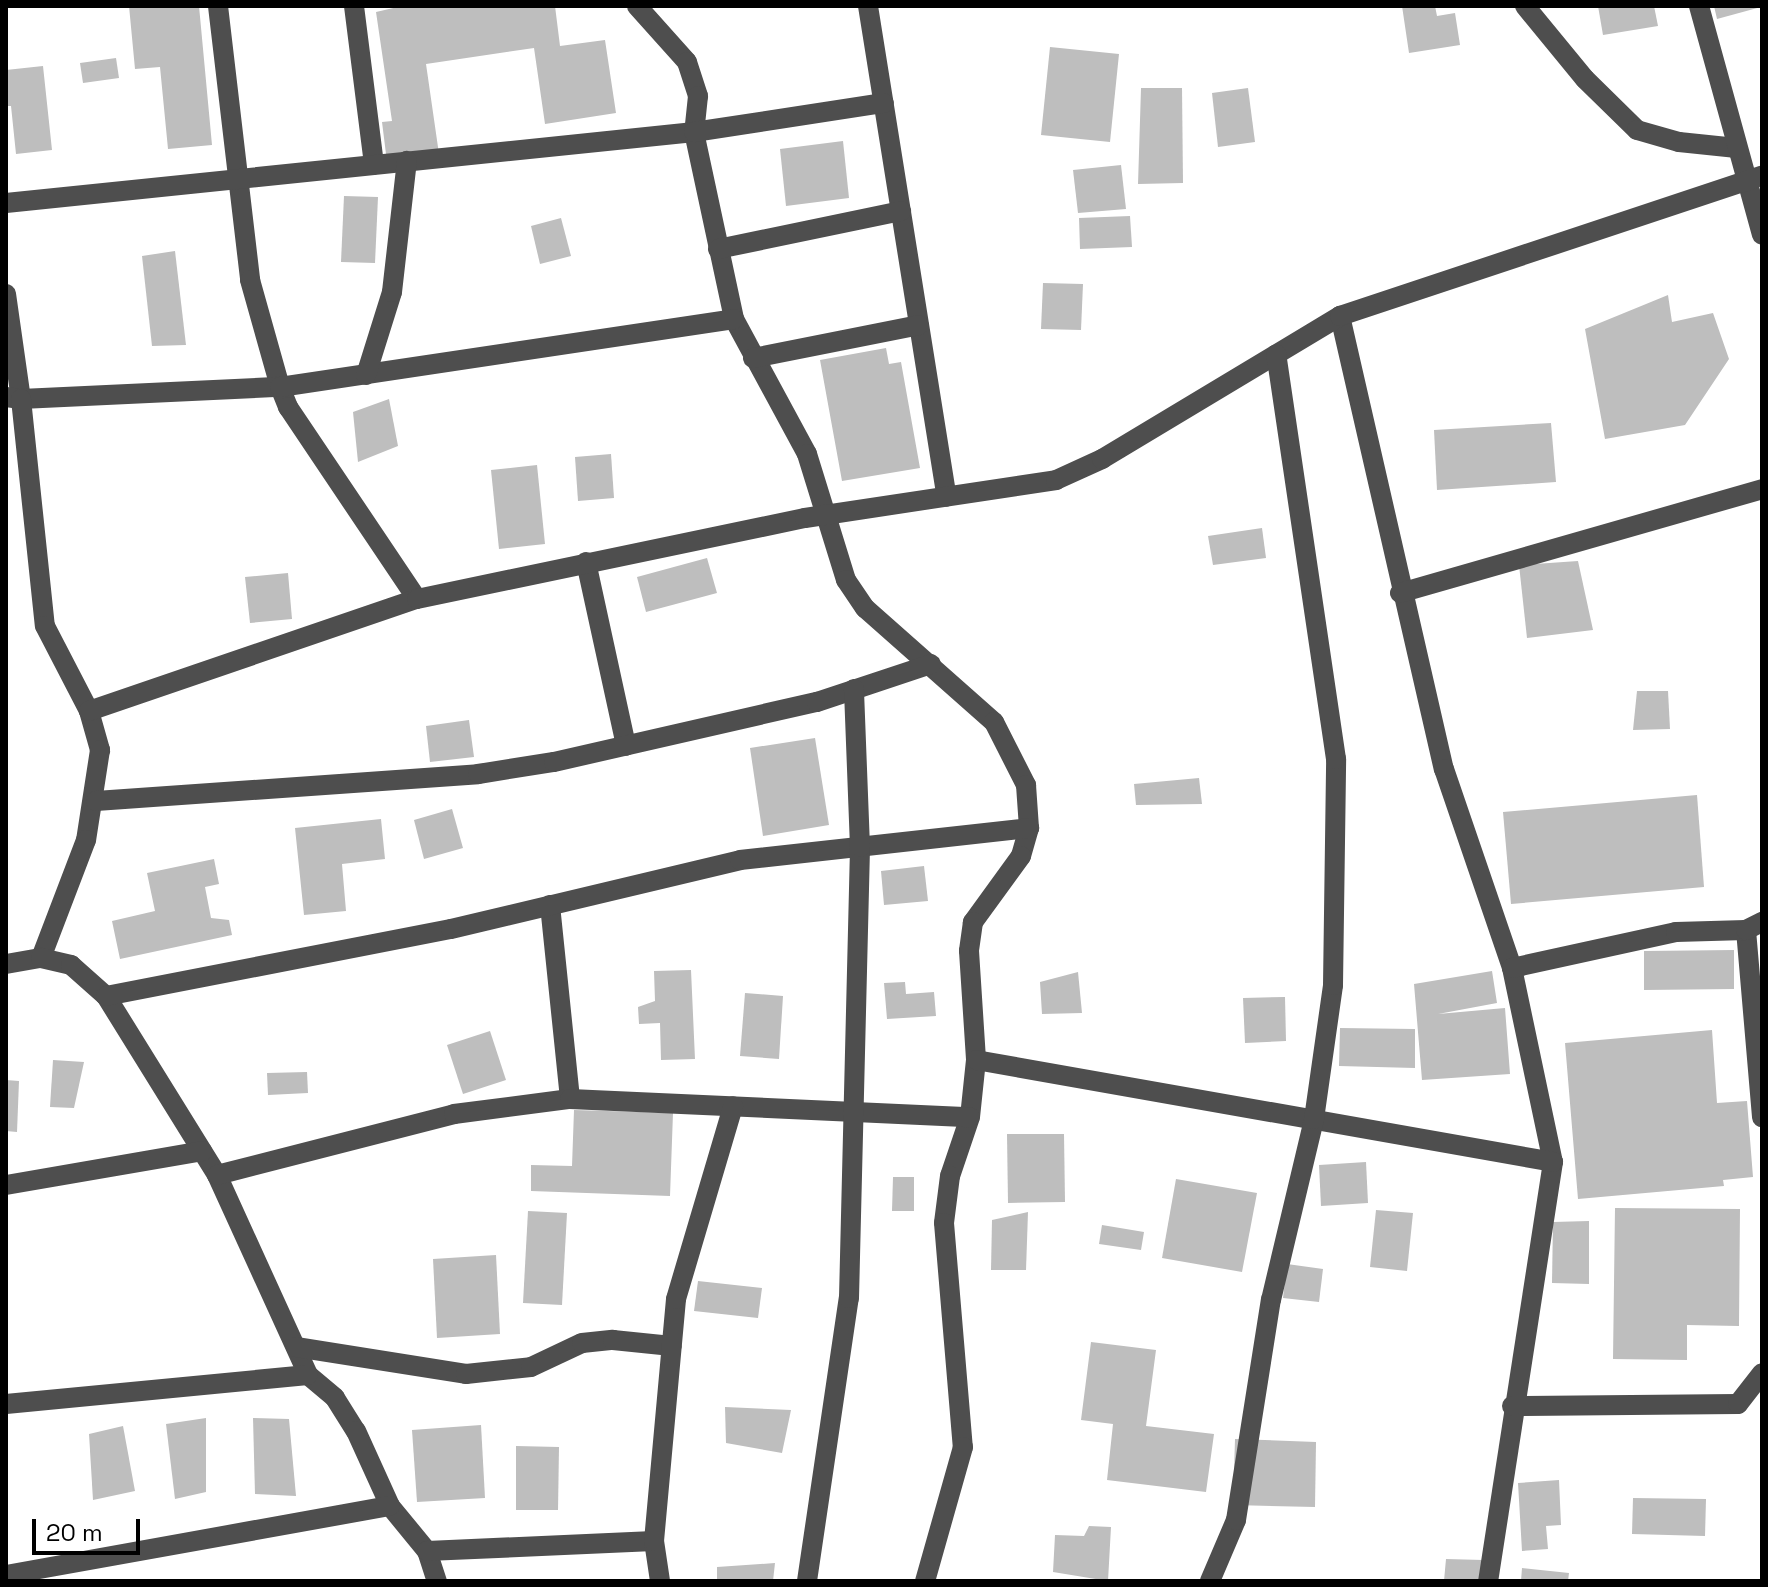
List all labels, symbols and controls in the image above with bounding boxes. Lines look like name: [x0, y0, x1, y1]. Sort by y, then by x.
scale bar: [36, 1503, 144, 1553]
text: 20 m: [46, 1517, 103, 1548]

